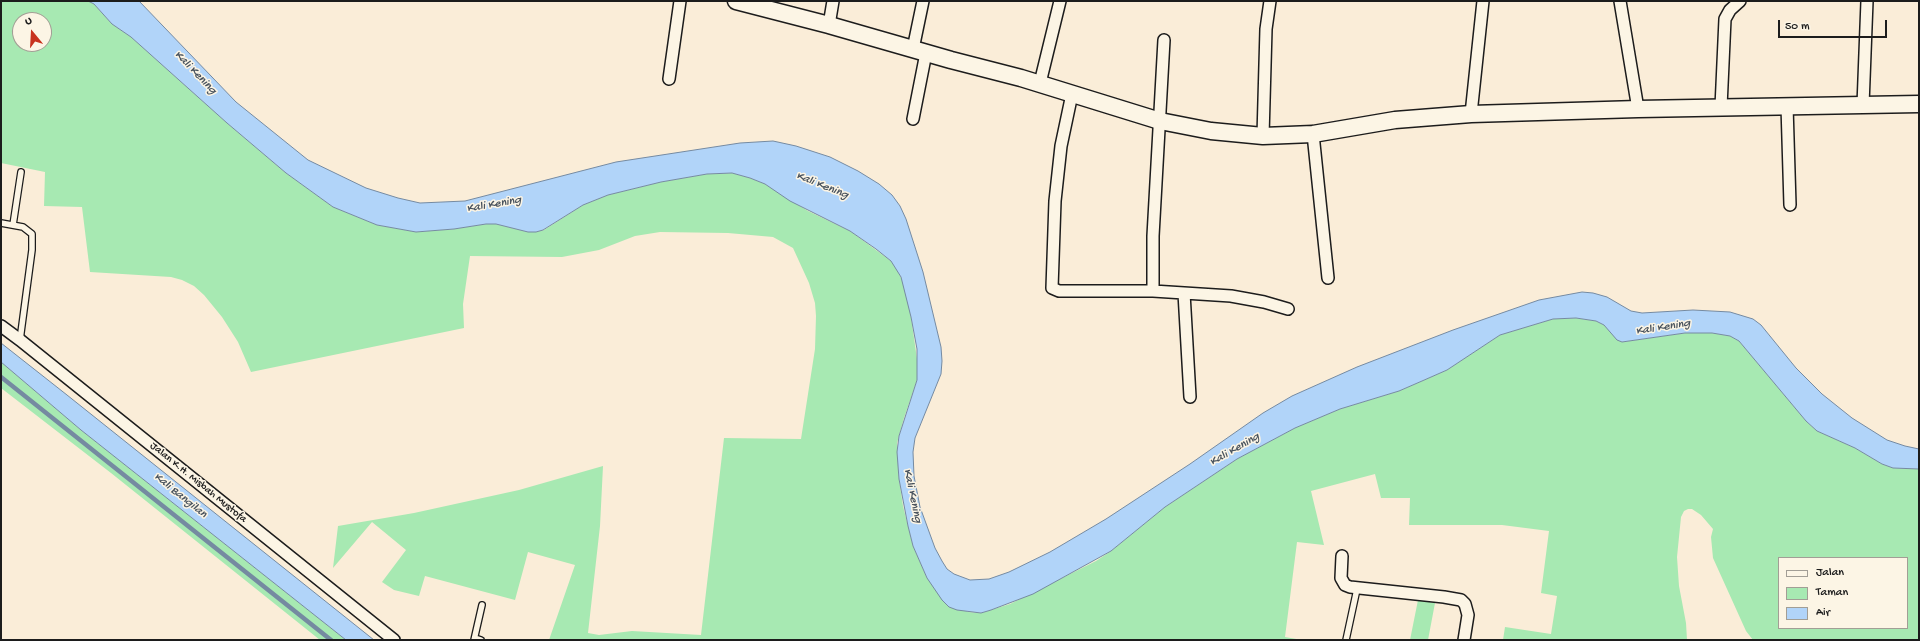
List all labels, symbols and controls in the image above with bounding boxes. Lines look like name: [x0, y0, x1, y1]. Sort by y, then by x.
north arrow: [12, 12, 52, 52]
scale bar: [1780, 12, 1889, 38]
text: U: [24, 15, 33, 28]
text: 50 m: [1785, 20, 1810, 34]
water label: Kali Kening: [171, 48, 219, 98]
water label: Kali Kening: [794, 169, 850, 203]
water label: Kali Kening: [466, 193, 522, 217]
water label: Kali Kening: [1635, 317, 1691, 339]
water label: Kali Kening: [1208, 430, 1262, 470]
street label: Jalan K.H. Misbah Mustofa: [147, 440, 249, 526]
water label: Kali Kening: [899, 468, 925, 524]
water label: Kali Bangilan: [150, 470, 210, 522]
legend: [1778, 557, 1908, 629]
text: Jalan: [1816, 566, 1844, 580]
text: Taman: [1816, 586, 1848, 600]
text: Air: [1816, 606, 1830, 620]

